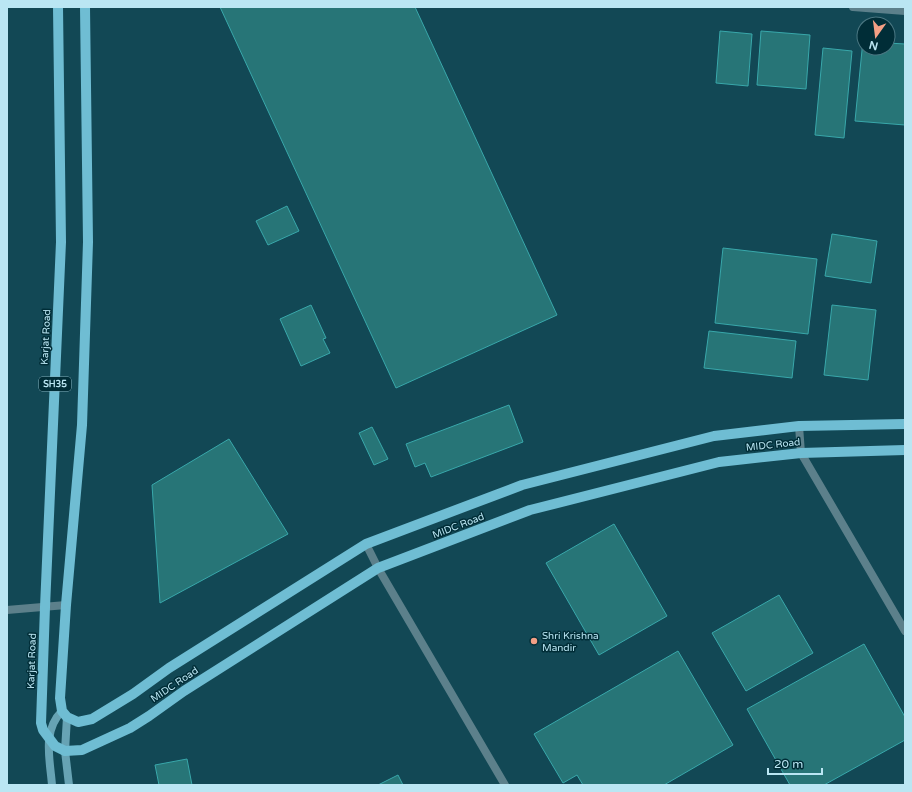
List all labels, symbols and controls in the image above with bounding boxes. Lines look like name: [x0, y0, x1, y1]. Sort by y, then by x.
north arrow: [856, 16, 896, 56]
text: N: [868, 38, 880, 53]
street label: Karjat Road: [39, 309, 53, 365]
road number: SH35: [39, 377, 71, 391]
street label: MIDC Road: [745, 436, 801, 454]
street label: MIDC Road: [431, 511, 486, 541]
place label: Shri Krishna Mandir: [542, 630, 599, 654]
street label: Karjat Road: [25, 633, 39, 689]
marker: Shri Krishna Mandir: [529, 636, 539, 646]
street label: MIDC Road: [149, 665, 201, 705]
scale bar: [768, 750, 822, 776]
text: 20 m: [774, 757, 803, 771]

